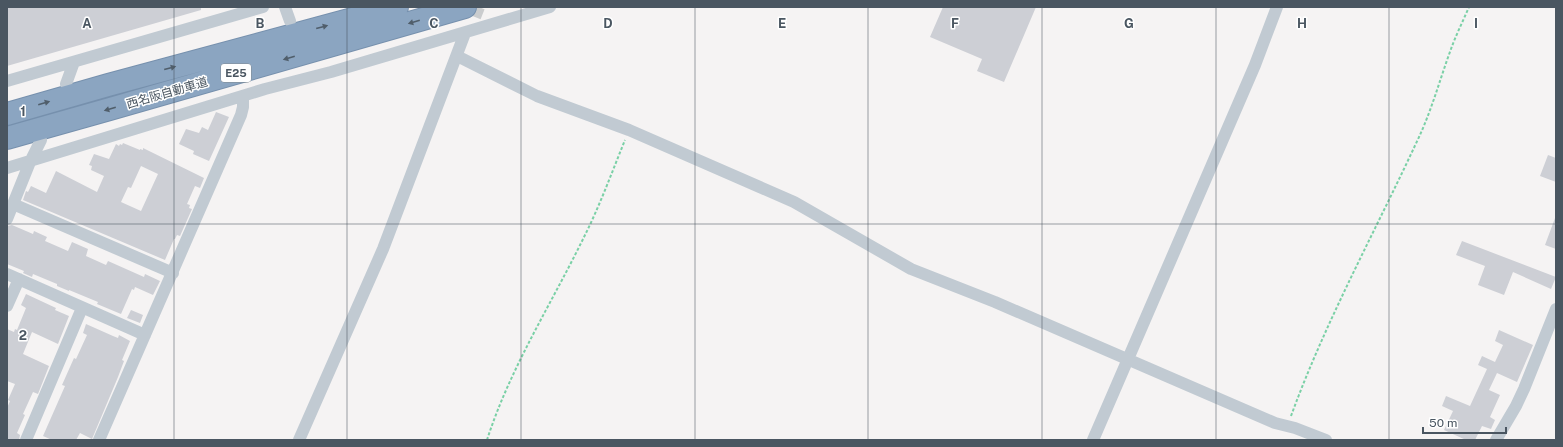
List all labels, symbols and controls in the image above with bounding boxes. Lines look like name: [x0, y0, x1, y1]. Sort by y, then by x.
text: A: [82, 16, 92, 31]
text: B: [256, 16, 265, 31]
text: C: [429, 16, 439, 31]
text: D: [603, 16, 613, 31]
text: E: [778, 16, 786, 31]
text: F: [951, 16, 959, 31]
text: G: [1124, 16, 1134, 31]
text: H: [1297, 16, 1307, 31]
text: I: [1474, 16, 1478, 31]
one-way arrow: [408, 19, 420, 25]
one-way arrow: [317, 24, 329, 30]
one-way arrow: [283, 55, 295, 61]
road number: E25: [221, 64, 251, 82]
one-way arrow: [164, 65, 176, 71]
street label: 西名阪自動車道: [125, 75, 209, 111]
one-way arrow: [39, 100, 51, 106]
text: 1: [20, 104, 26, 119]
one-way arrow: [104, 106, 116, 112]
text: 2: [19, 328, 27, 343]
scale bar: [1423, 409, 1506, 435]
text: 50 m: [1429, 416, 1457, 430]

